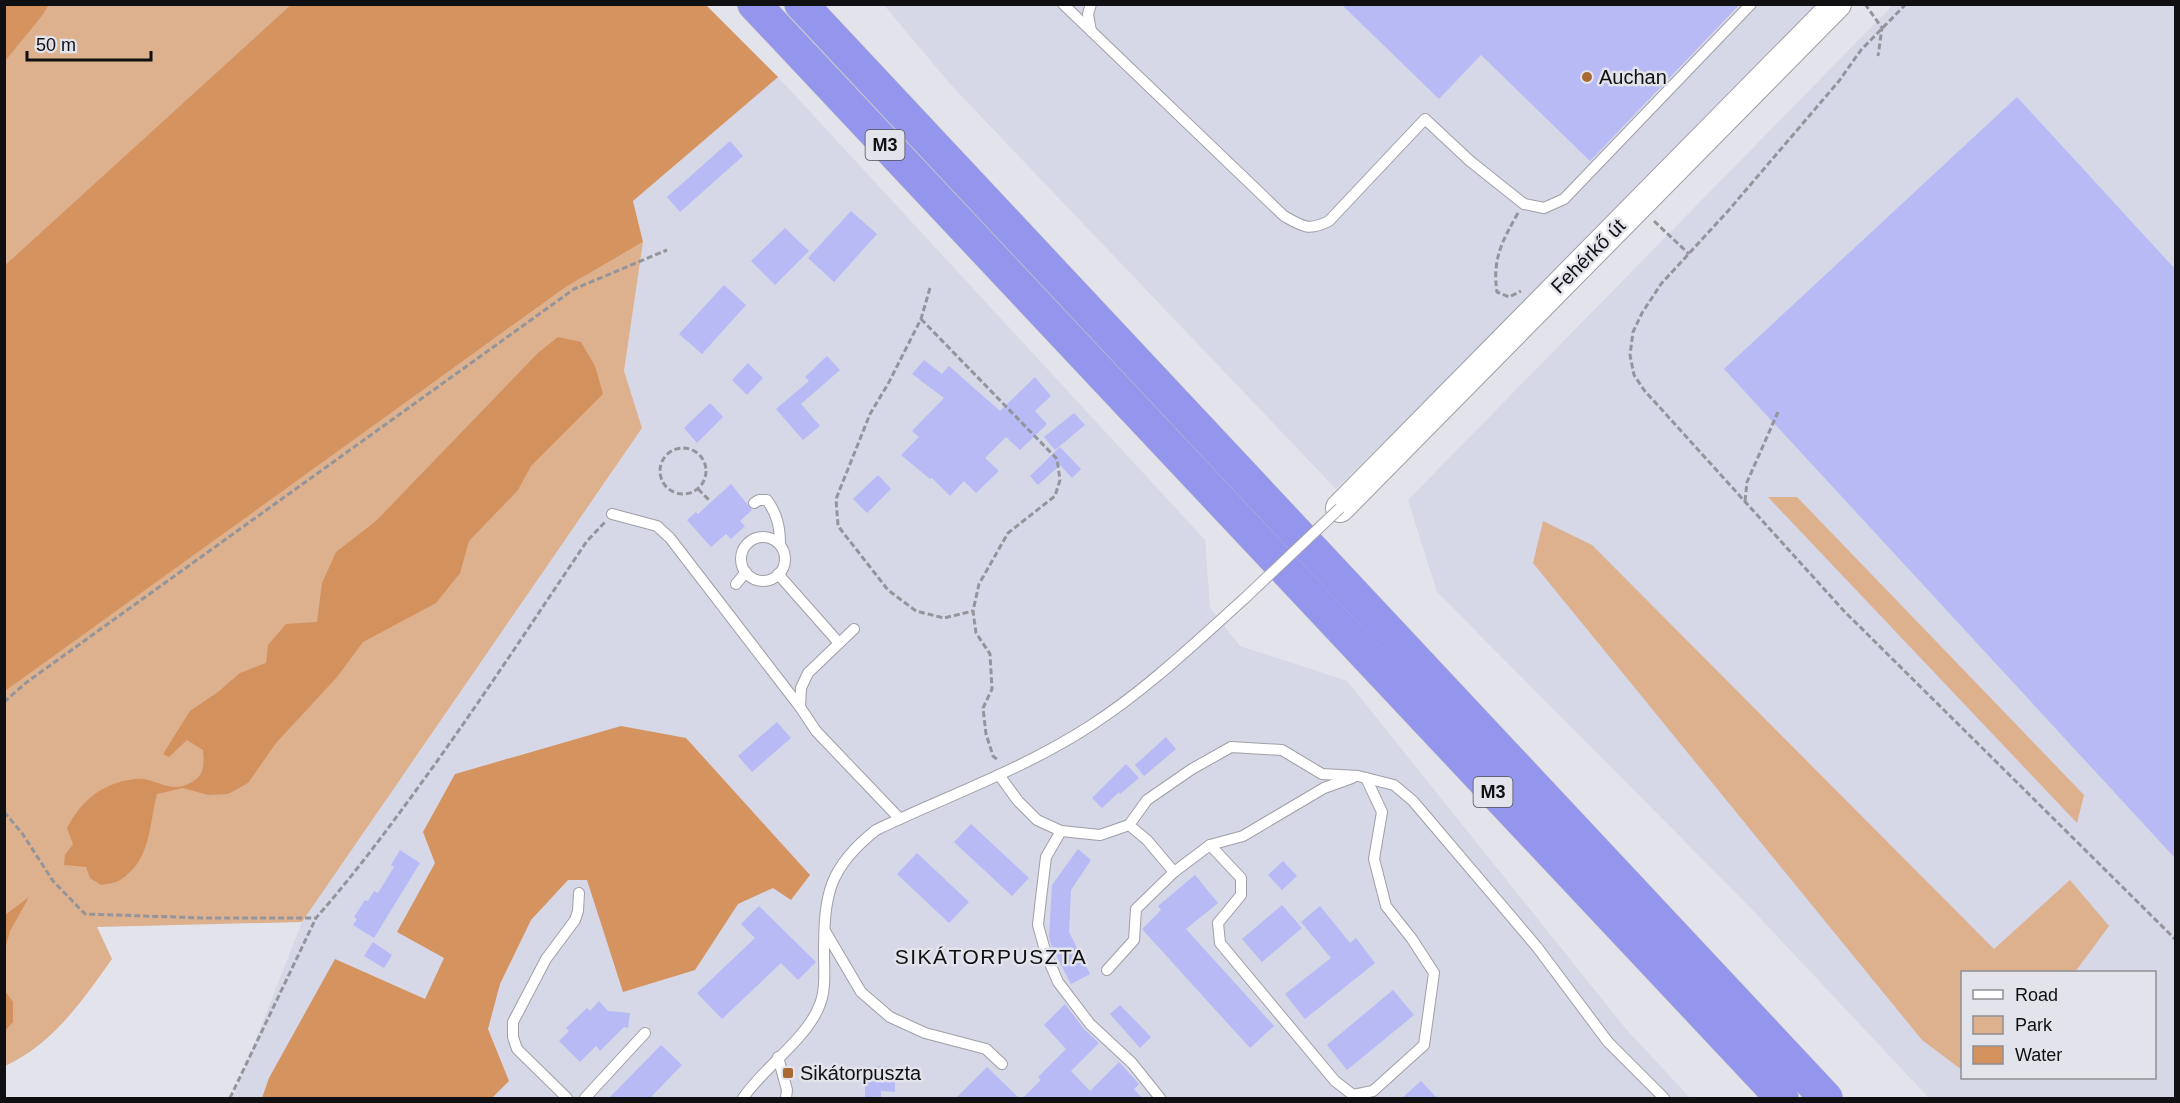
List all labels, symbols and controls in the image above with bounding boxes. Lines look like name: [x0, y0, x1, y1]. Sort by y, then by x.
scale bar: [27, 24, 152, 62]
text: 50 m: [36, 35, 76, 55]
place label: Auchan: [1599, 66, 1667, 88]
marker: Auchan: [1580, 70, 1594, 84]
road number: M3: [866, 130, 904, 160]
street label: Fehérkő út: [1546, 214, 1630, 298]
road number: M3: [1474, 777, 1512, 807]
district label: SIKÁTORPUSZTA: [895, 945, 1087, 968]
legend: [1961, 971, 2156, 1079]
text: Road: [2015, 985, 2058, 1005]
text: Park: [2015, 1015, 2053, 1035]
text: Water: [2015, 1045, 2062, 1065]
place label: Sikátorpuszta: [800, 1062, 922, 1084]
marker: Sikátorpuszta: [781, 1066, 795, 1080]

